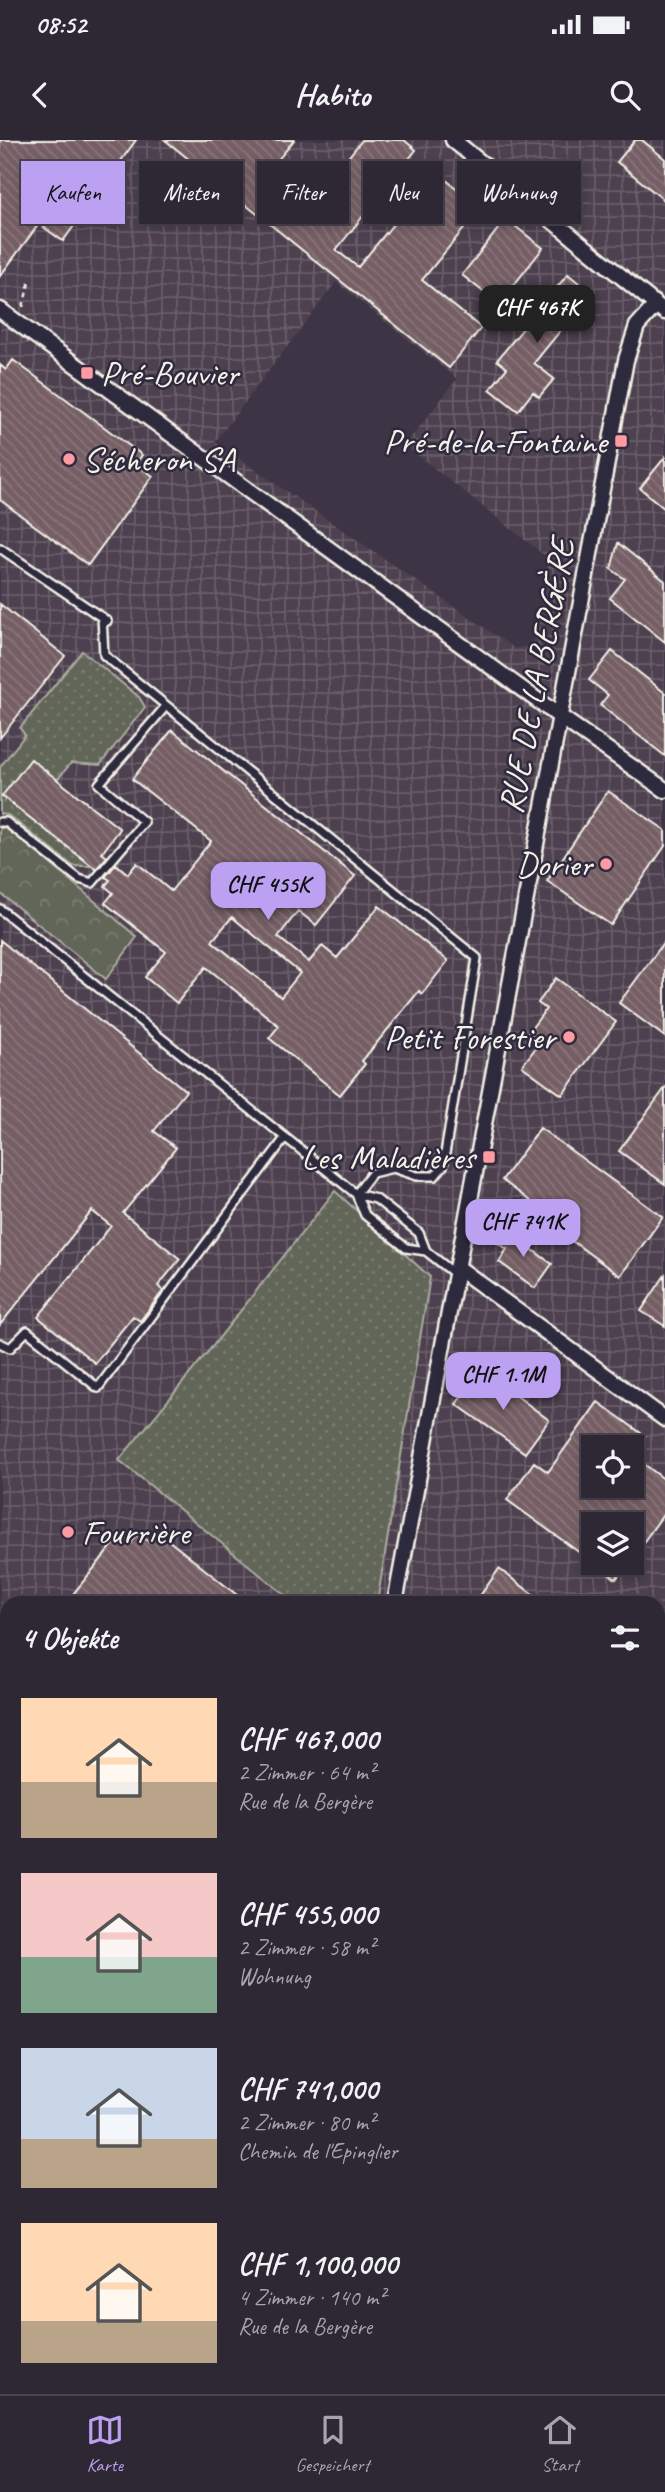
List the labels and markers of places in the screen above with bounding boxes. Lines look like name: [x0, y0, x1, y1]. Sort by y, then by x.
pin: CHF 467K: [465, 286, 609, 345]
place label: Pré-Bouvier: [101, 351, 241, 396]
marker: Pré-Bouvier: [79, 365, 95, 381]
place label: Pré-de-la-Fontaine: [384, 419, 610, 464]
marker: Pré-de-la-Fontaine: [613, 433, 629, 449]
place label: Sécheron SA: [83, 437, 236, 482]
marker: Sécheron SA: [61, 451, 77, 467]
place label: Dorier: [516, 842, 594, 887]
marker: Dorier: [598, 856, 614, 872]
pin: CHF 455K: [196, 862, 340, 922]
place label: Petit Forestier: [384, 1015, 557, 1060]
marker: Petit Forestier: [561, 1029, 577, 1045]
place label: Les Maladières: [301, 1135, 478, 1180]
marker: Les Maladières: [481, 1149, 497, 1165]
pin: CHF 741K: [451, 1200, 595, 1259]
pin: CHF 1.1M: [431, 1352, 575, 1412]
place label: Fourrière: [82, 1510, 192, 1555]
marker: Fourrière: [60, 1524, 76, 1540]

